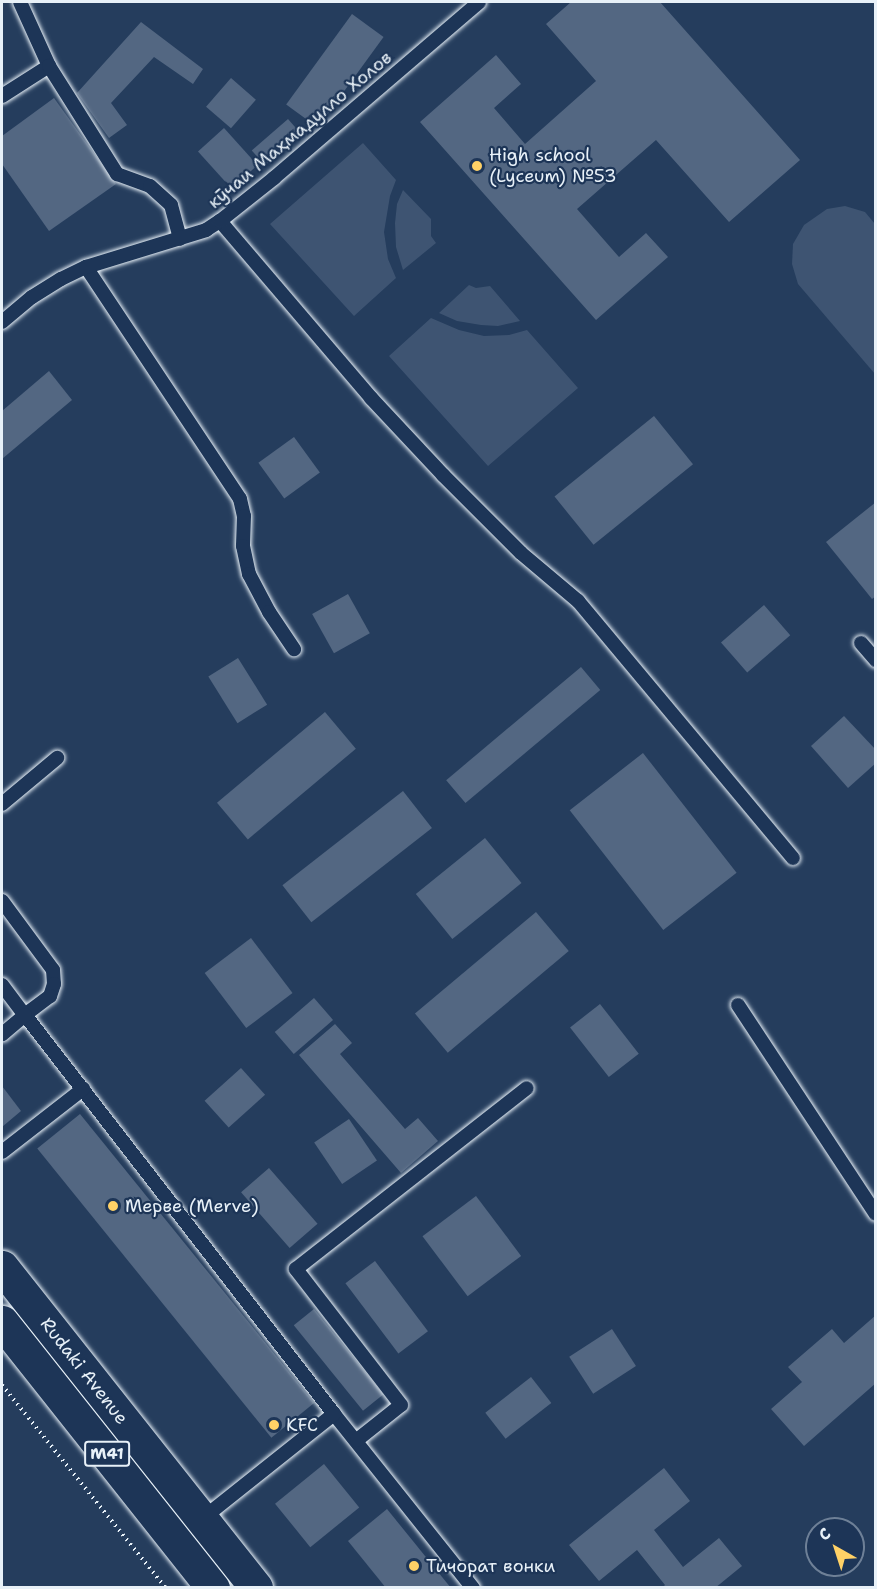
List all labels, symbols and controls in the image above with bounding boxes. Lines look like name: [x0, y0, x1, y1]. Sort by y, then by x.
street label: кӯчаи Маҳмадулло Холов: [204, 47, 396, 213]
place label: High school (Lyceum) №53: [489, 145, 617, 188]
marker: High school (Lyceum) №53: [470, 159, 484, 173]
place label: Mерве (Merve): [125, 1195, 256, 1217]
marker: Mерве (Merve): [106, 1199, 120, 1213]
street label: Rudaki Avenue: [36, 1313, 132, 1429]
place label: KFC: [286, 1414, 318, 1436]
marker: KFC: [267, 1418, 281, 1432]
road number: M41: [83, 1441, 131, 1467]
north arrow: [805, 1517, 865, 1577]
text: С: [814, 1523, 835, 1545]
place label: Тичорат вонки: [426, 1555, 555, 1577]
marker: Тичорат вонки: [407, 1559, 421, 1573]

